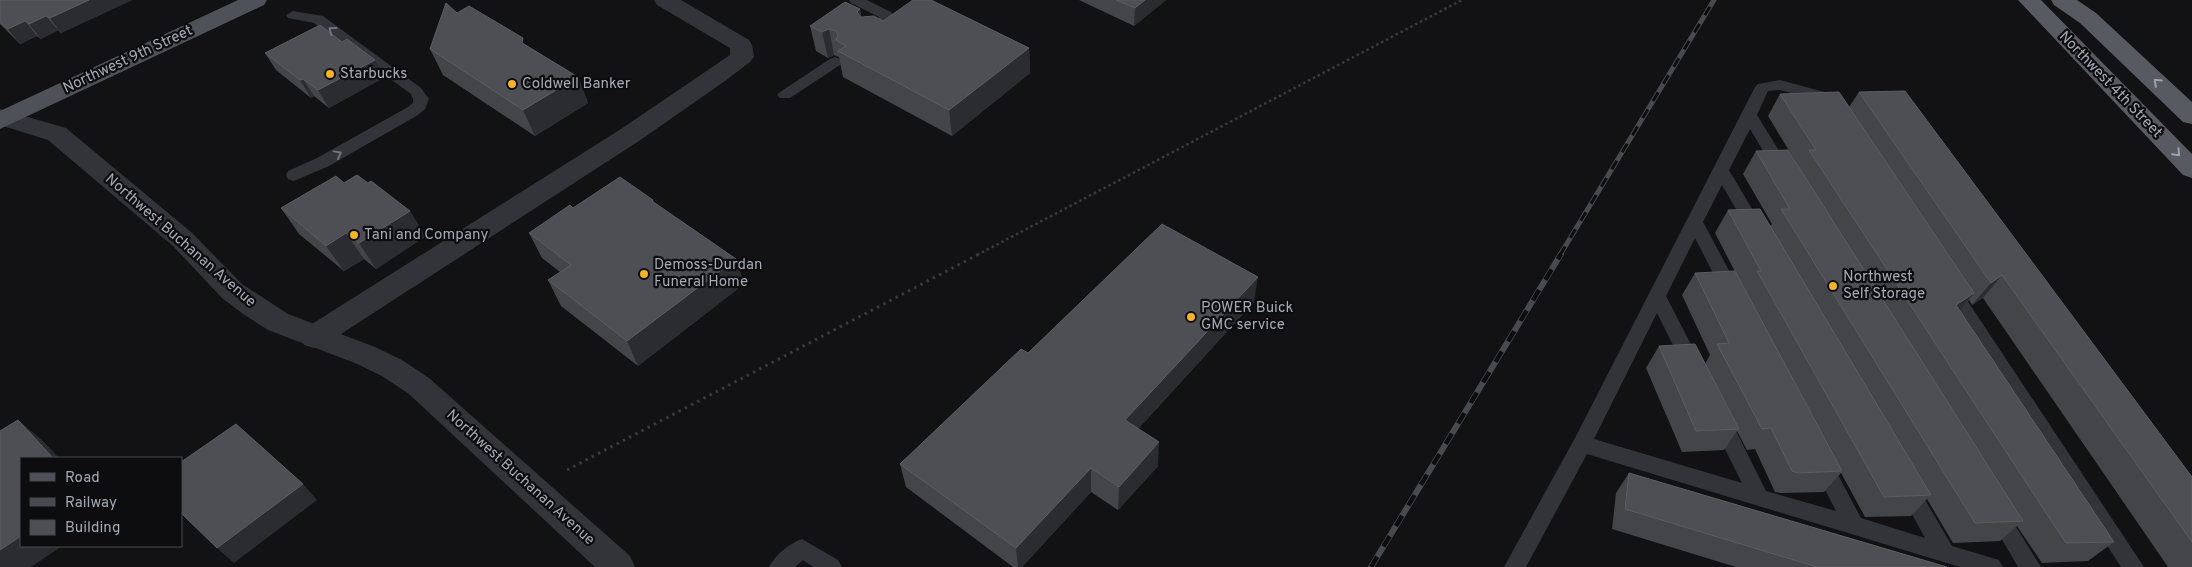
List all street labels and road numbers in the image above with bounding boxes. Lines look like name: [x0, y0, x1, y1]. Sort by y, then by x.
street label: Northwest 9th Street: [60, 22, 196, 98]
street label: Northwest 4th Street: [2054, 28, 2166, 142]
street label: Northwest Buchanan Avenue: [101, 170, 259, 312]
street label: Northwest Buchanan Avenue: [442, 406, 598, 550]

